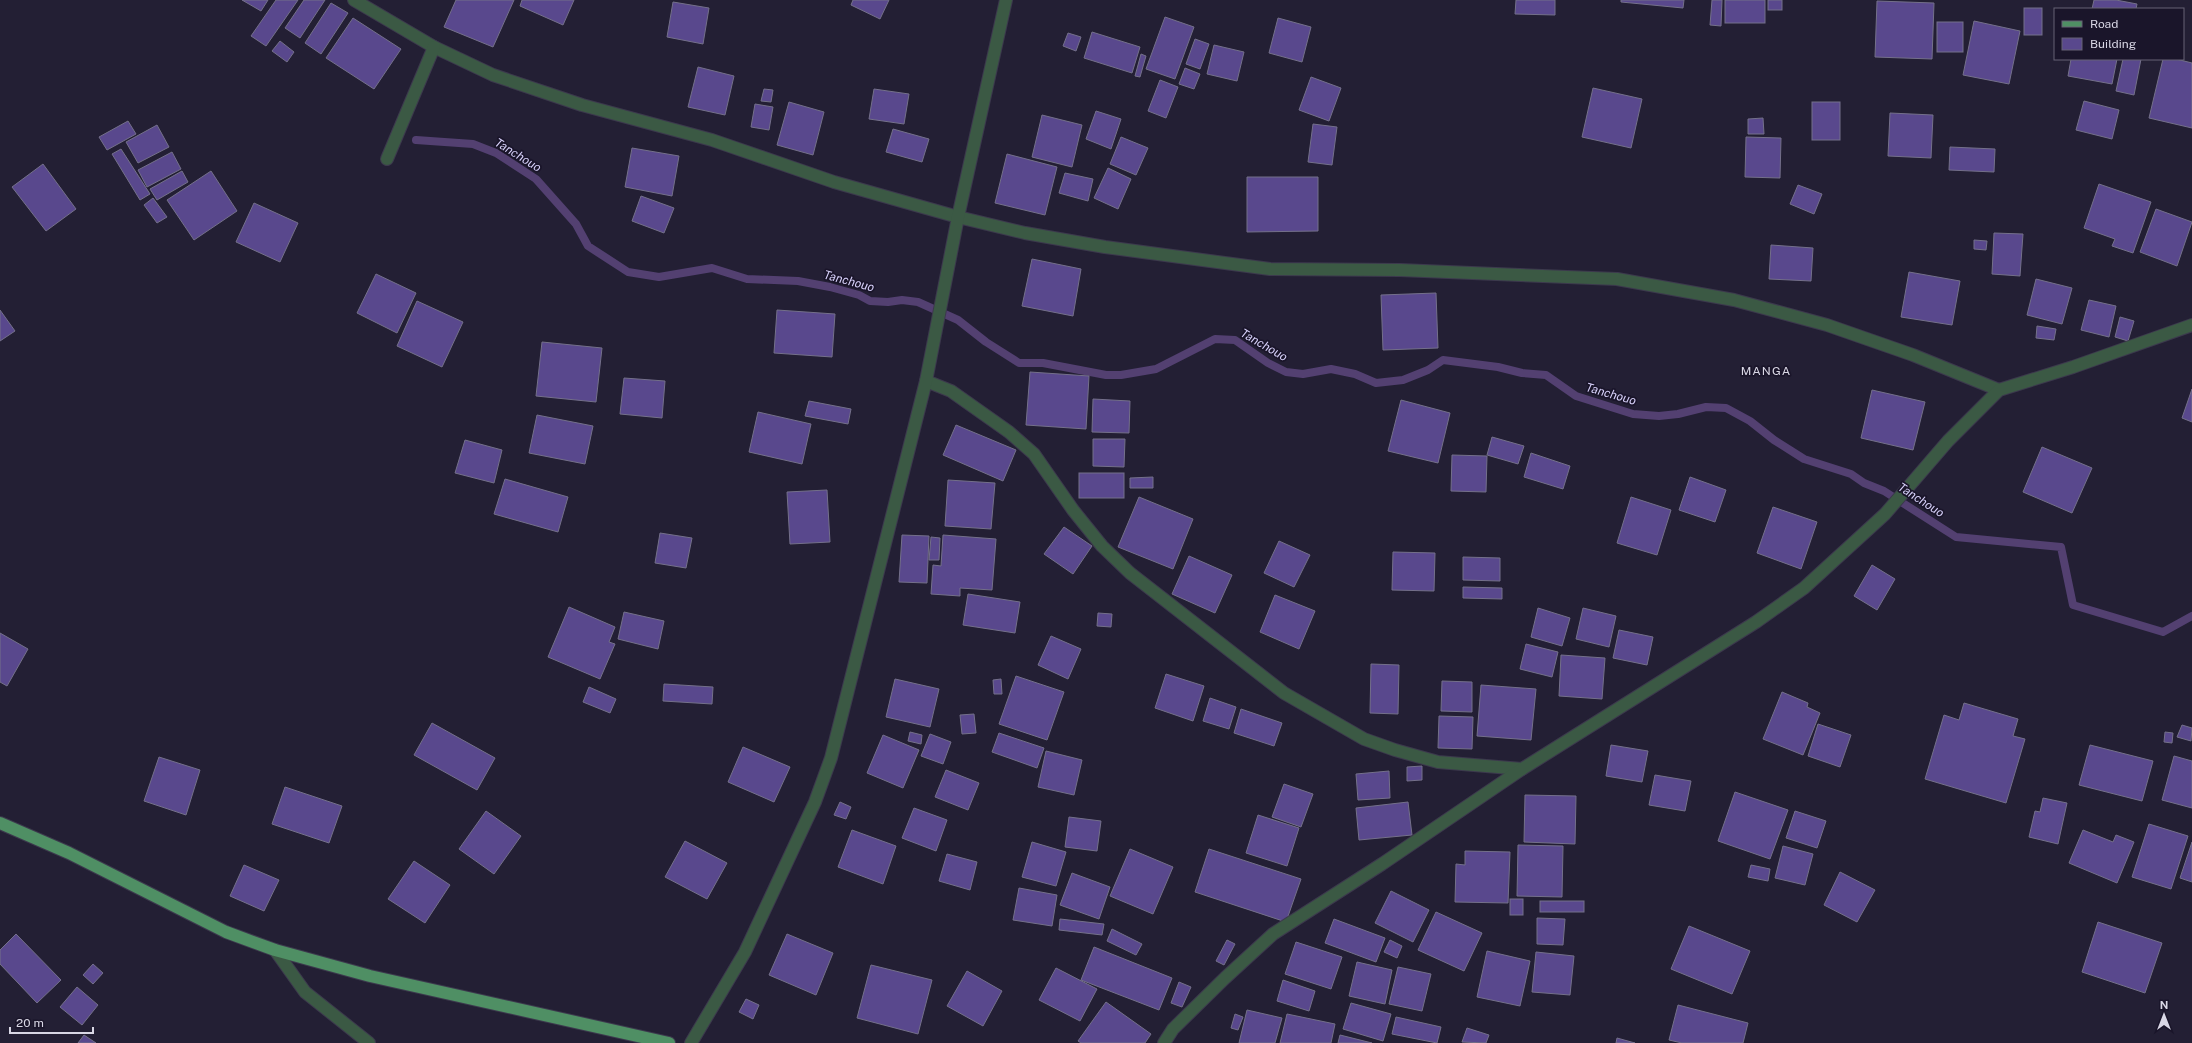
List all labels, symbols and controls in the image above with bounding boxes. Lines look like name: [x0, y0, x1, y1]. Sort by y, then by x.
legend: [2054, 8, 2184, 60]
text: Road: [2090, 17, 2118, 31]
text: Building: [2090, 37, 2136, 51]
water label: Tanchouo: [492, 135, 544, 175]
water label: Tanchouo: [822, 268, 876, 295]
water label: Tanchouo: [1238, 326, 1290, 364]
district label: MANGA: [1741, 364, 1791, 378]
water label: Tanchouo: [1584, 380, 1638, 408]
water label: Tanchouo: [1895, 480, 1947, 520]
north arrow: [2144, 995, 2184, 1035]
text: N: [2160, 999, 2168, 1011]
scale bar: [10, 1009, 93, 1035]
text: 20 m: [16, 1016, 44, 1030]

